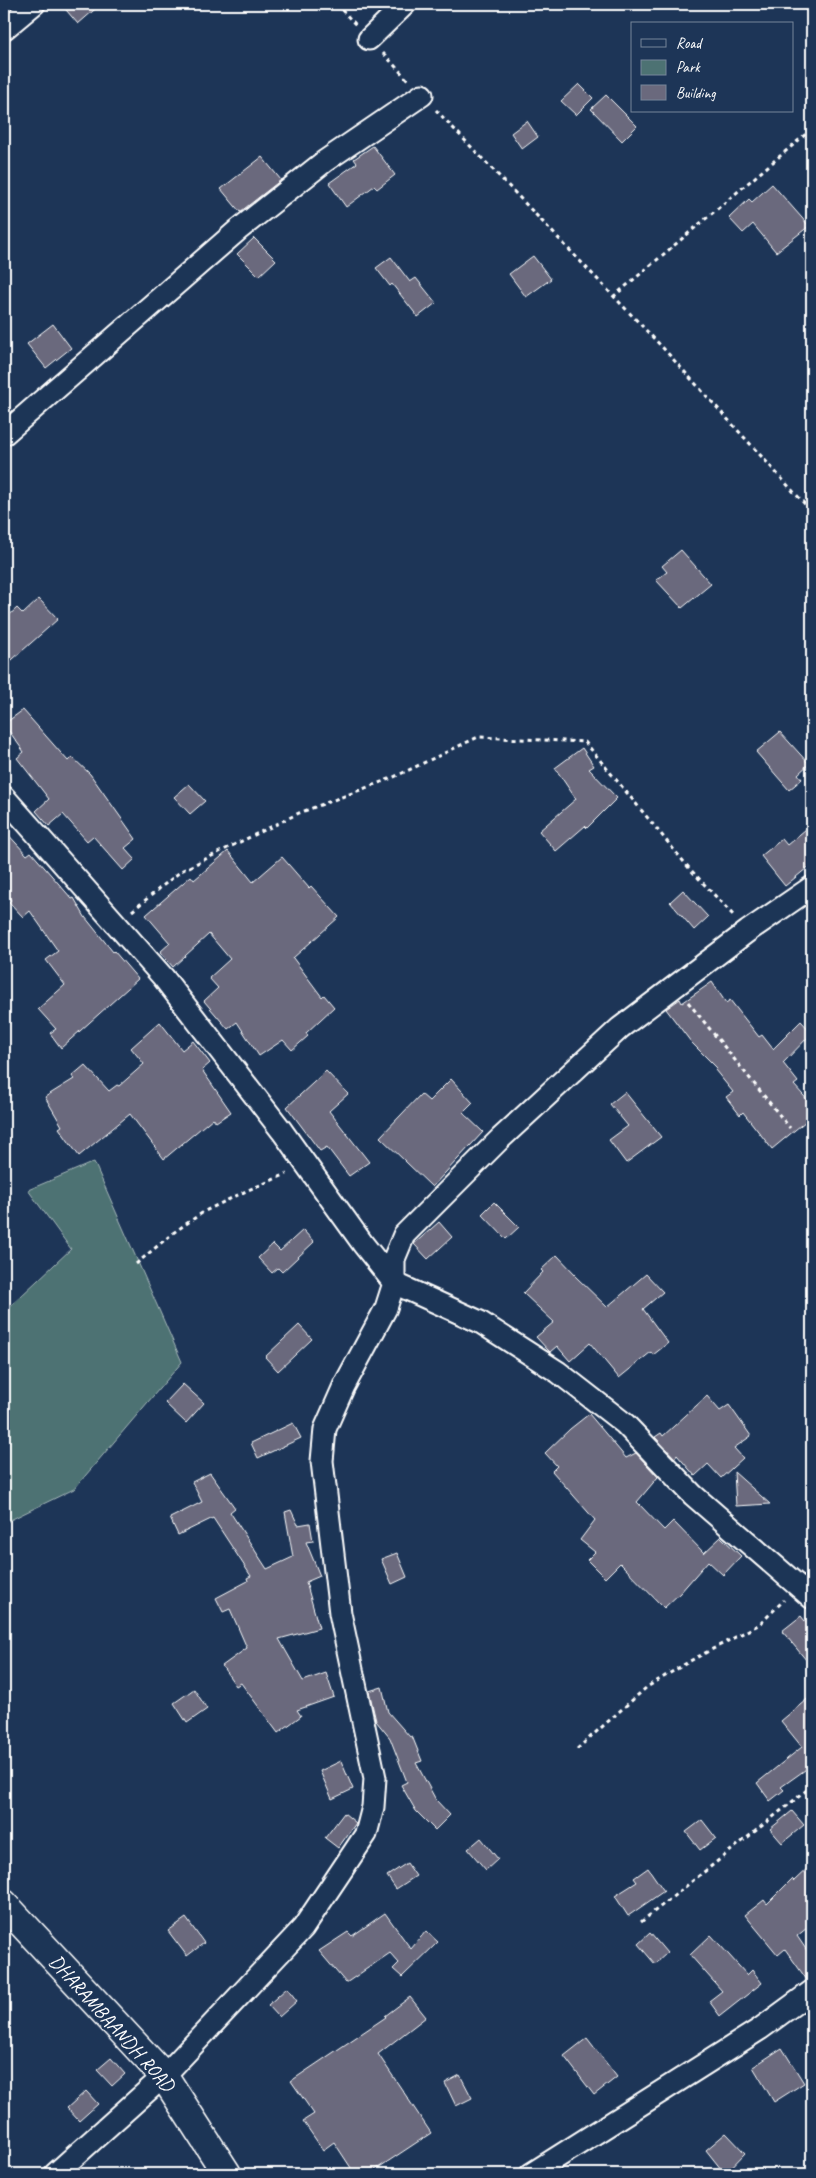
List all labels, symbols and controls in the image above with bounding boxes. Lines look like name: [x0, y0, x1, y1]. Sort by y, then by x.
legend: [631, 22, 794, 112]
text: Road: [676, 34, 703, 53]
text: Park: [676, 58, 701, 77]
text: Building: [676, 84, 716, 103]
street label: DHARAMBAANDH ROAD: [44, 1949, 181, 2098]

